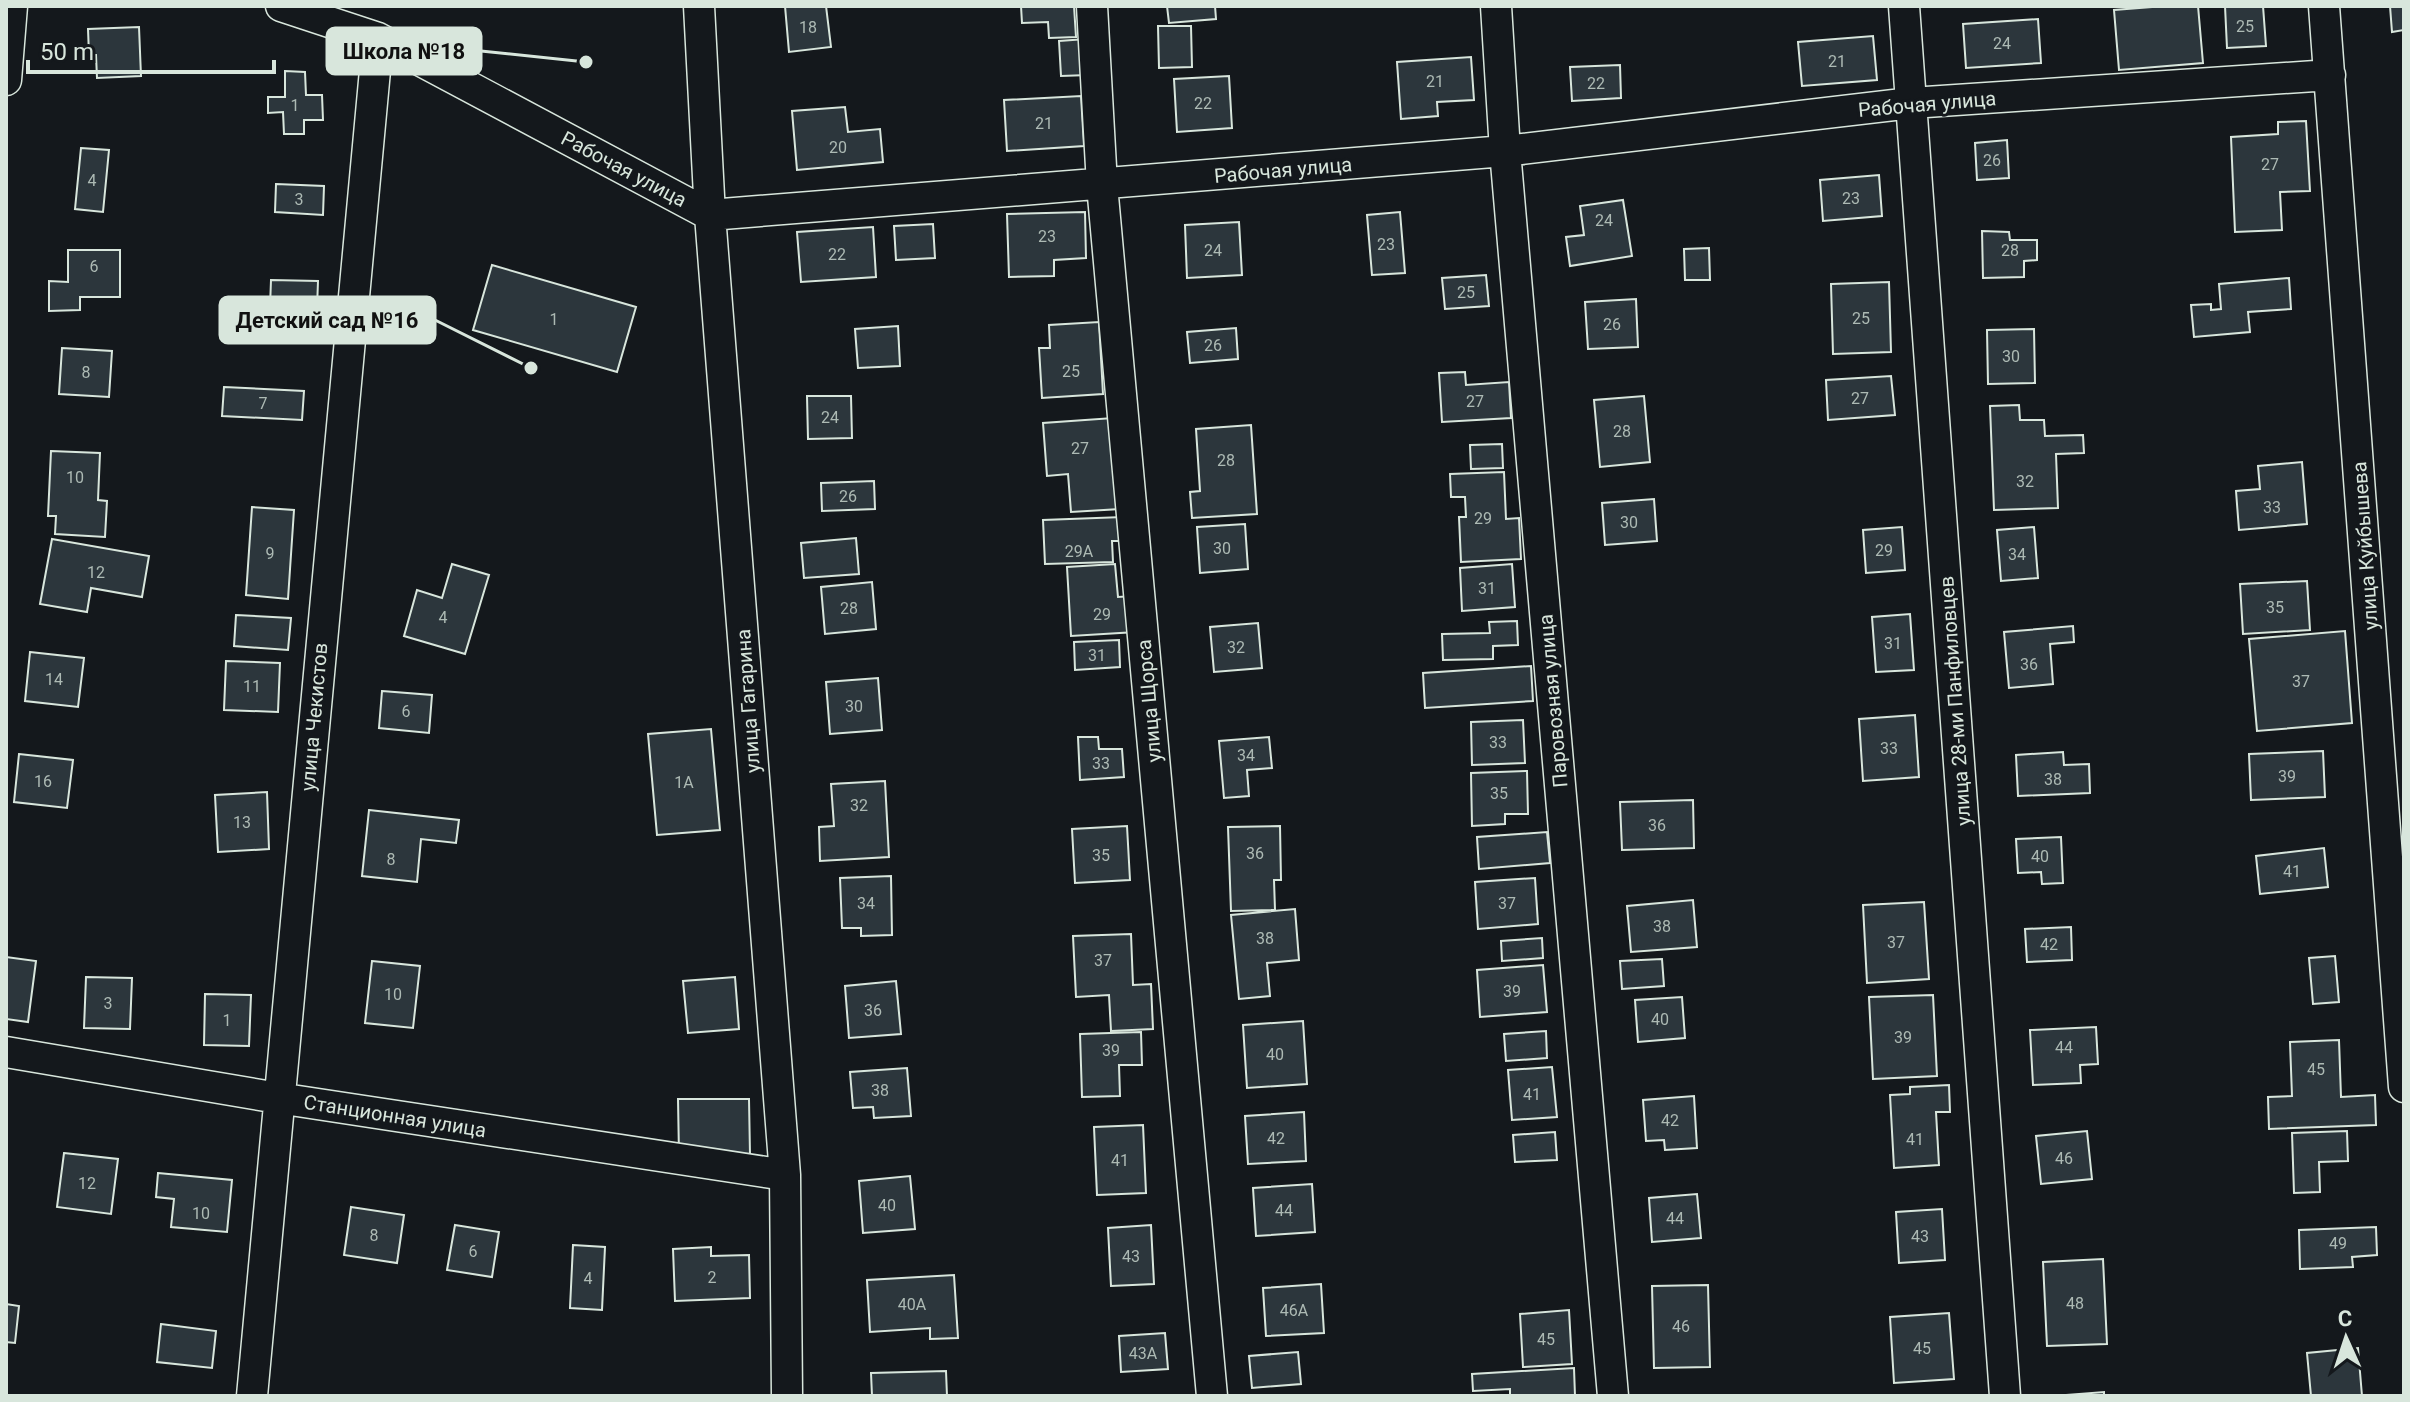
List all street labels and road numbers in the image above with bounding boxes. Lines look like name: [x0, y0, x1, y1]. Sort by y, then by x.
street label: Рабочая улица: [1857, 86, 1997, 122]
street label: Рабочая улица: [557, 126, 691, 212]
street label: Рабочая улица: [1213, 152, 1353, 188]
street label: улица Куйбышева: [2347, 461, 2383, 631]
street label: улица 28-ми Панфиловцев: [1934, 575, 1976, 827]
street label: Паровозная улица: [1533, 613, 1573, 789]
street label: улица Гагарина: [731, 628, 765, 774]
street label: улица Щорса: [1132, 639, 1166, 763]
street label: улица Чекистов: [296, 642, 332, 792]
street label: Станционная улица: [302, 1090, 488, 1142]

